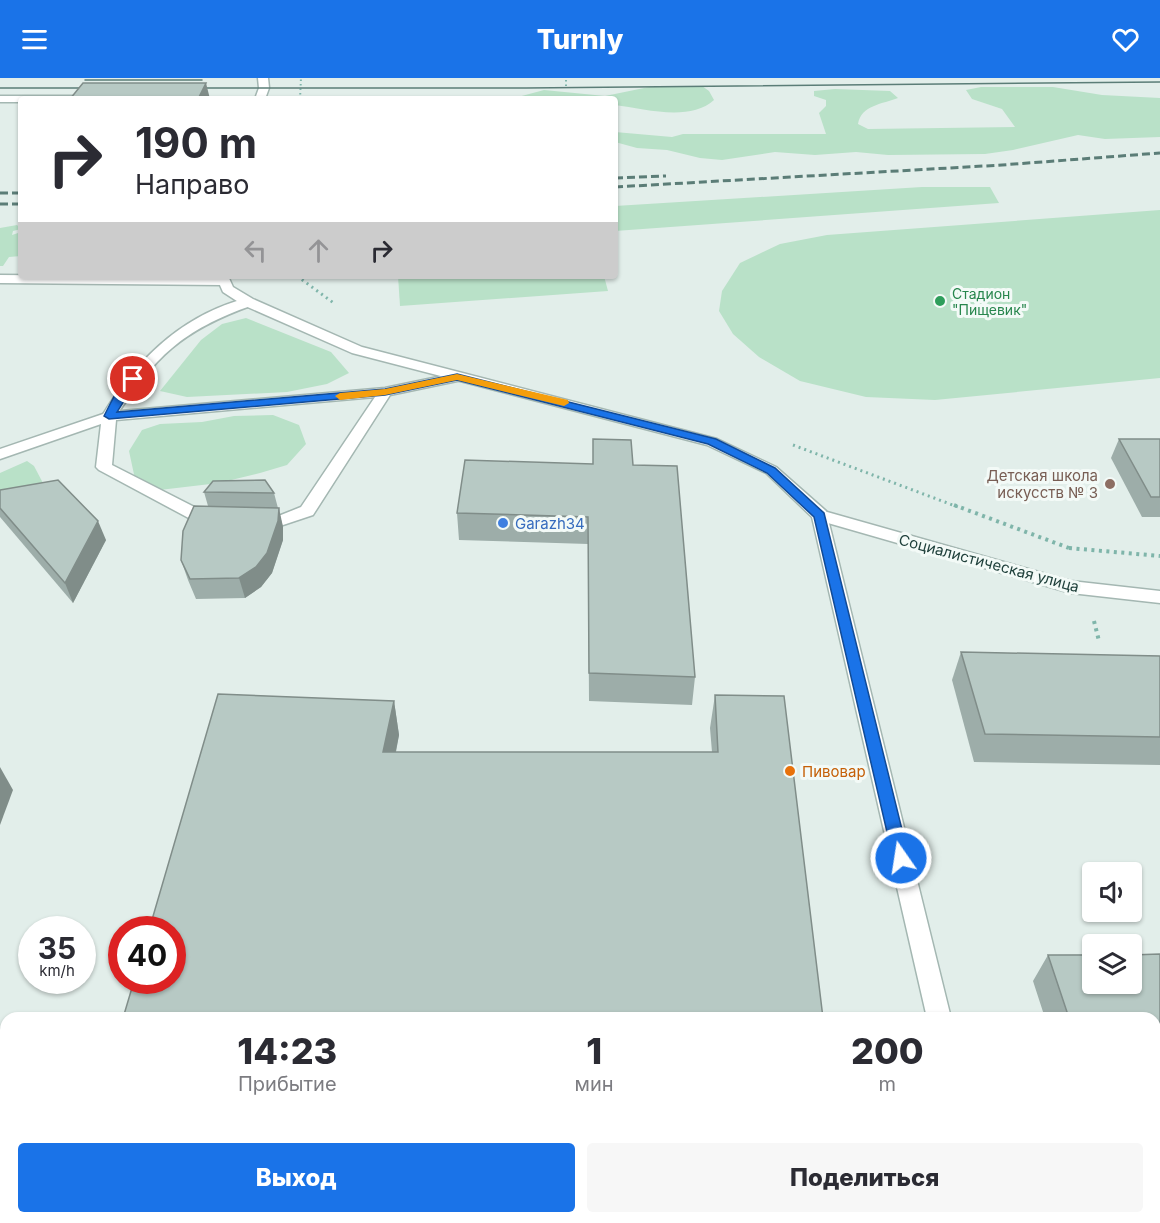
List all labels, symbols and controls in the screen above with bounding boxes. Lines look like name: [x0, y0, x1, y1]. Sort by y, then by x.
icon: menu: [18, 23, 51, 56]
text: Turnly: [537, 23, 623, 56]
icon: heart: [1109, 23, 1142, 56]
text: 190 m: [135, 117, 257, 168]
icon: right: [36, 120, 114, 198]
text: Направо: [135, 168, 250, 201]
icon: left: [239, 234, 272, 267]
icon: ahead: [302, 234, 335, 267]
icon: right: [365, 234, 398, 267]
place label: Стадион "Пищевик": [952, 285, 1027, 318]
marker: Стадион "Пищевик": [933, 294, 947, 308]
pin: [107, 353, 158, 404]
icon: arrive: [116, 362, 149, 395]
place label: Детская школа искусств № 3: [986, 466, 1098, 502]
marker: Детская школа искусств № 3: [1103, 477, 1117, 491]
place label: Garazh34: [515, 514, 585, 533]
marker: Garazh34: [496, 516, 510, 530]
street label: Социалистическая улица: [897, 530, 1081, 596]
place label: Пивовар: [802, 762, 866, 781]
marker: Пивовар: [783, 764, 797, 778]
position arrow: [869, 826, 933, 890]
map controls: [1082, 862, 1142, 994]
button: sound: [1082, 862, 1142, 922]
speed limit sign: 40: [108, 916, 186, 994]
text: 35: [38, 930, 76, 966]
button: layers: [1082, 934, 1142, 994]
text: km/h: [39, 961, 75, 980]
text: 14:23: [237, 1029, 337, 1073]
text: 1: [586, 1029, 602, 1073]
text: 200: [851, 1029, 924, 1073]
text: Прибытие: [238, 1072, 337, 1096]
text: мин: [575, 1072, 614, 1096]
text: m: [879, 1072, 896, 1096]
button: Выход: [18, 1143, 575, 1212]
button: Поделиться: [587, 1143, 1143, 1212]

